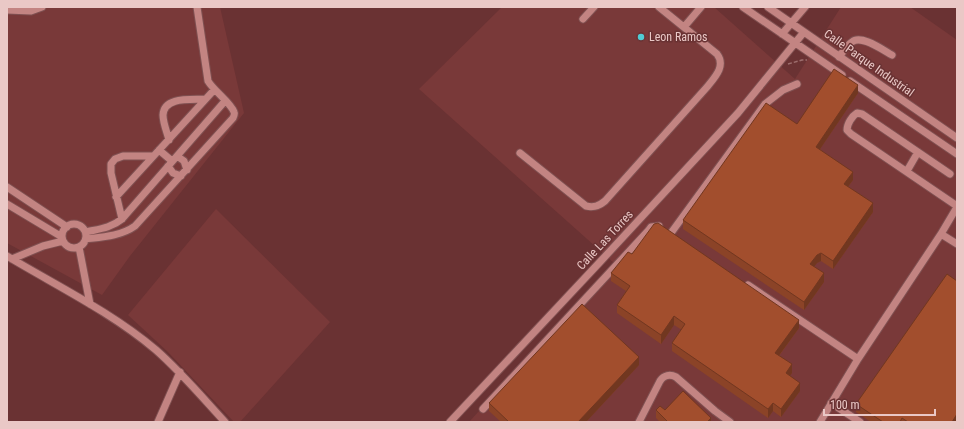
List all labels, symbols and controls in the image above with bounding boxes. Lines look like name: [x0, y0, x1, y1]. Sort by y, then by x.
street label: Calle Parque Industrial: [821, 27, 917, 99]
place label: Leon Ramos: [649, 30, 708, 44]
marker: Leon Ramos: [636, 32, 646, 42]
street label: Calle Las Torres: [574, 207, 636, 273]
scale bar: [824, 391, 935, 417]
text: 100 m: [830, 398, 860, 412]

